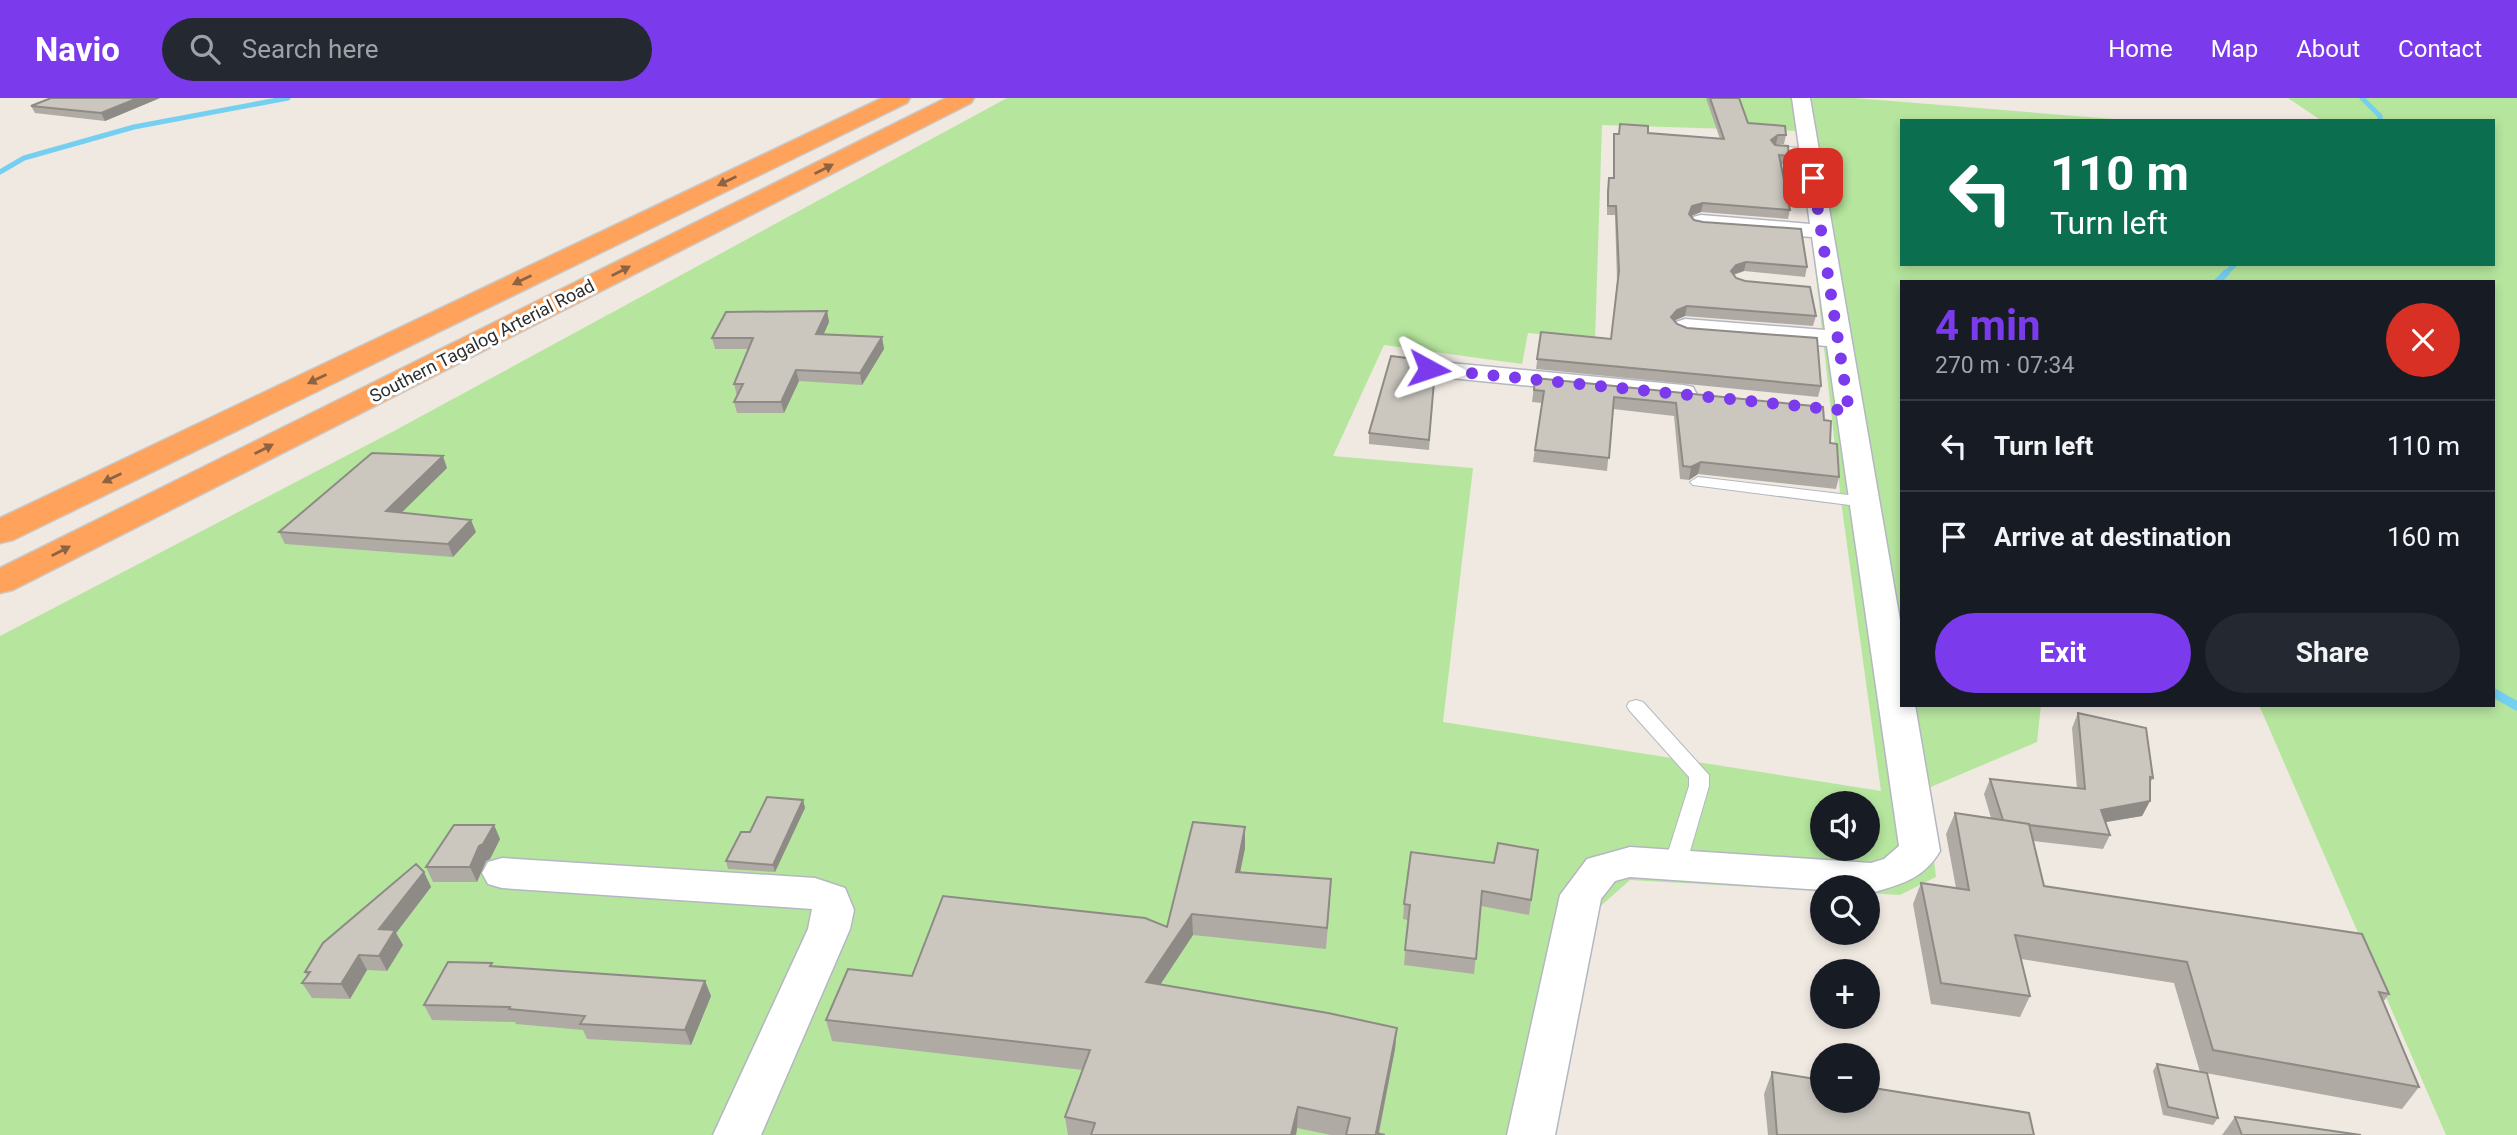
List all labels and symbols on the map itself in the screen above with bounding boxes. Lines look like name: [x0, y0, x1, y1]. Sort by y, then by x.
pin: [1783, 148, 1843, 208]
one-way arrow: [814, 163, 834, 174]
one-way arrow: [717, 176, 737, 187]
one-way arrow: [611, 265, 631, 276]
one-way arrow: [512, 274, 532, 285]
street label: Southern Tagalog Arterial Road: [366, 275, 598, 406]
position arrow: [1392, 332, 1466, 406]
one-way arrow: [307, 373, 327, 384]
one-way arrow: [254, 444, 274, 455]
one-way arrow: [102, 472, 122, 483]
one-way arrow: [51, 546, 71, 557]

